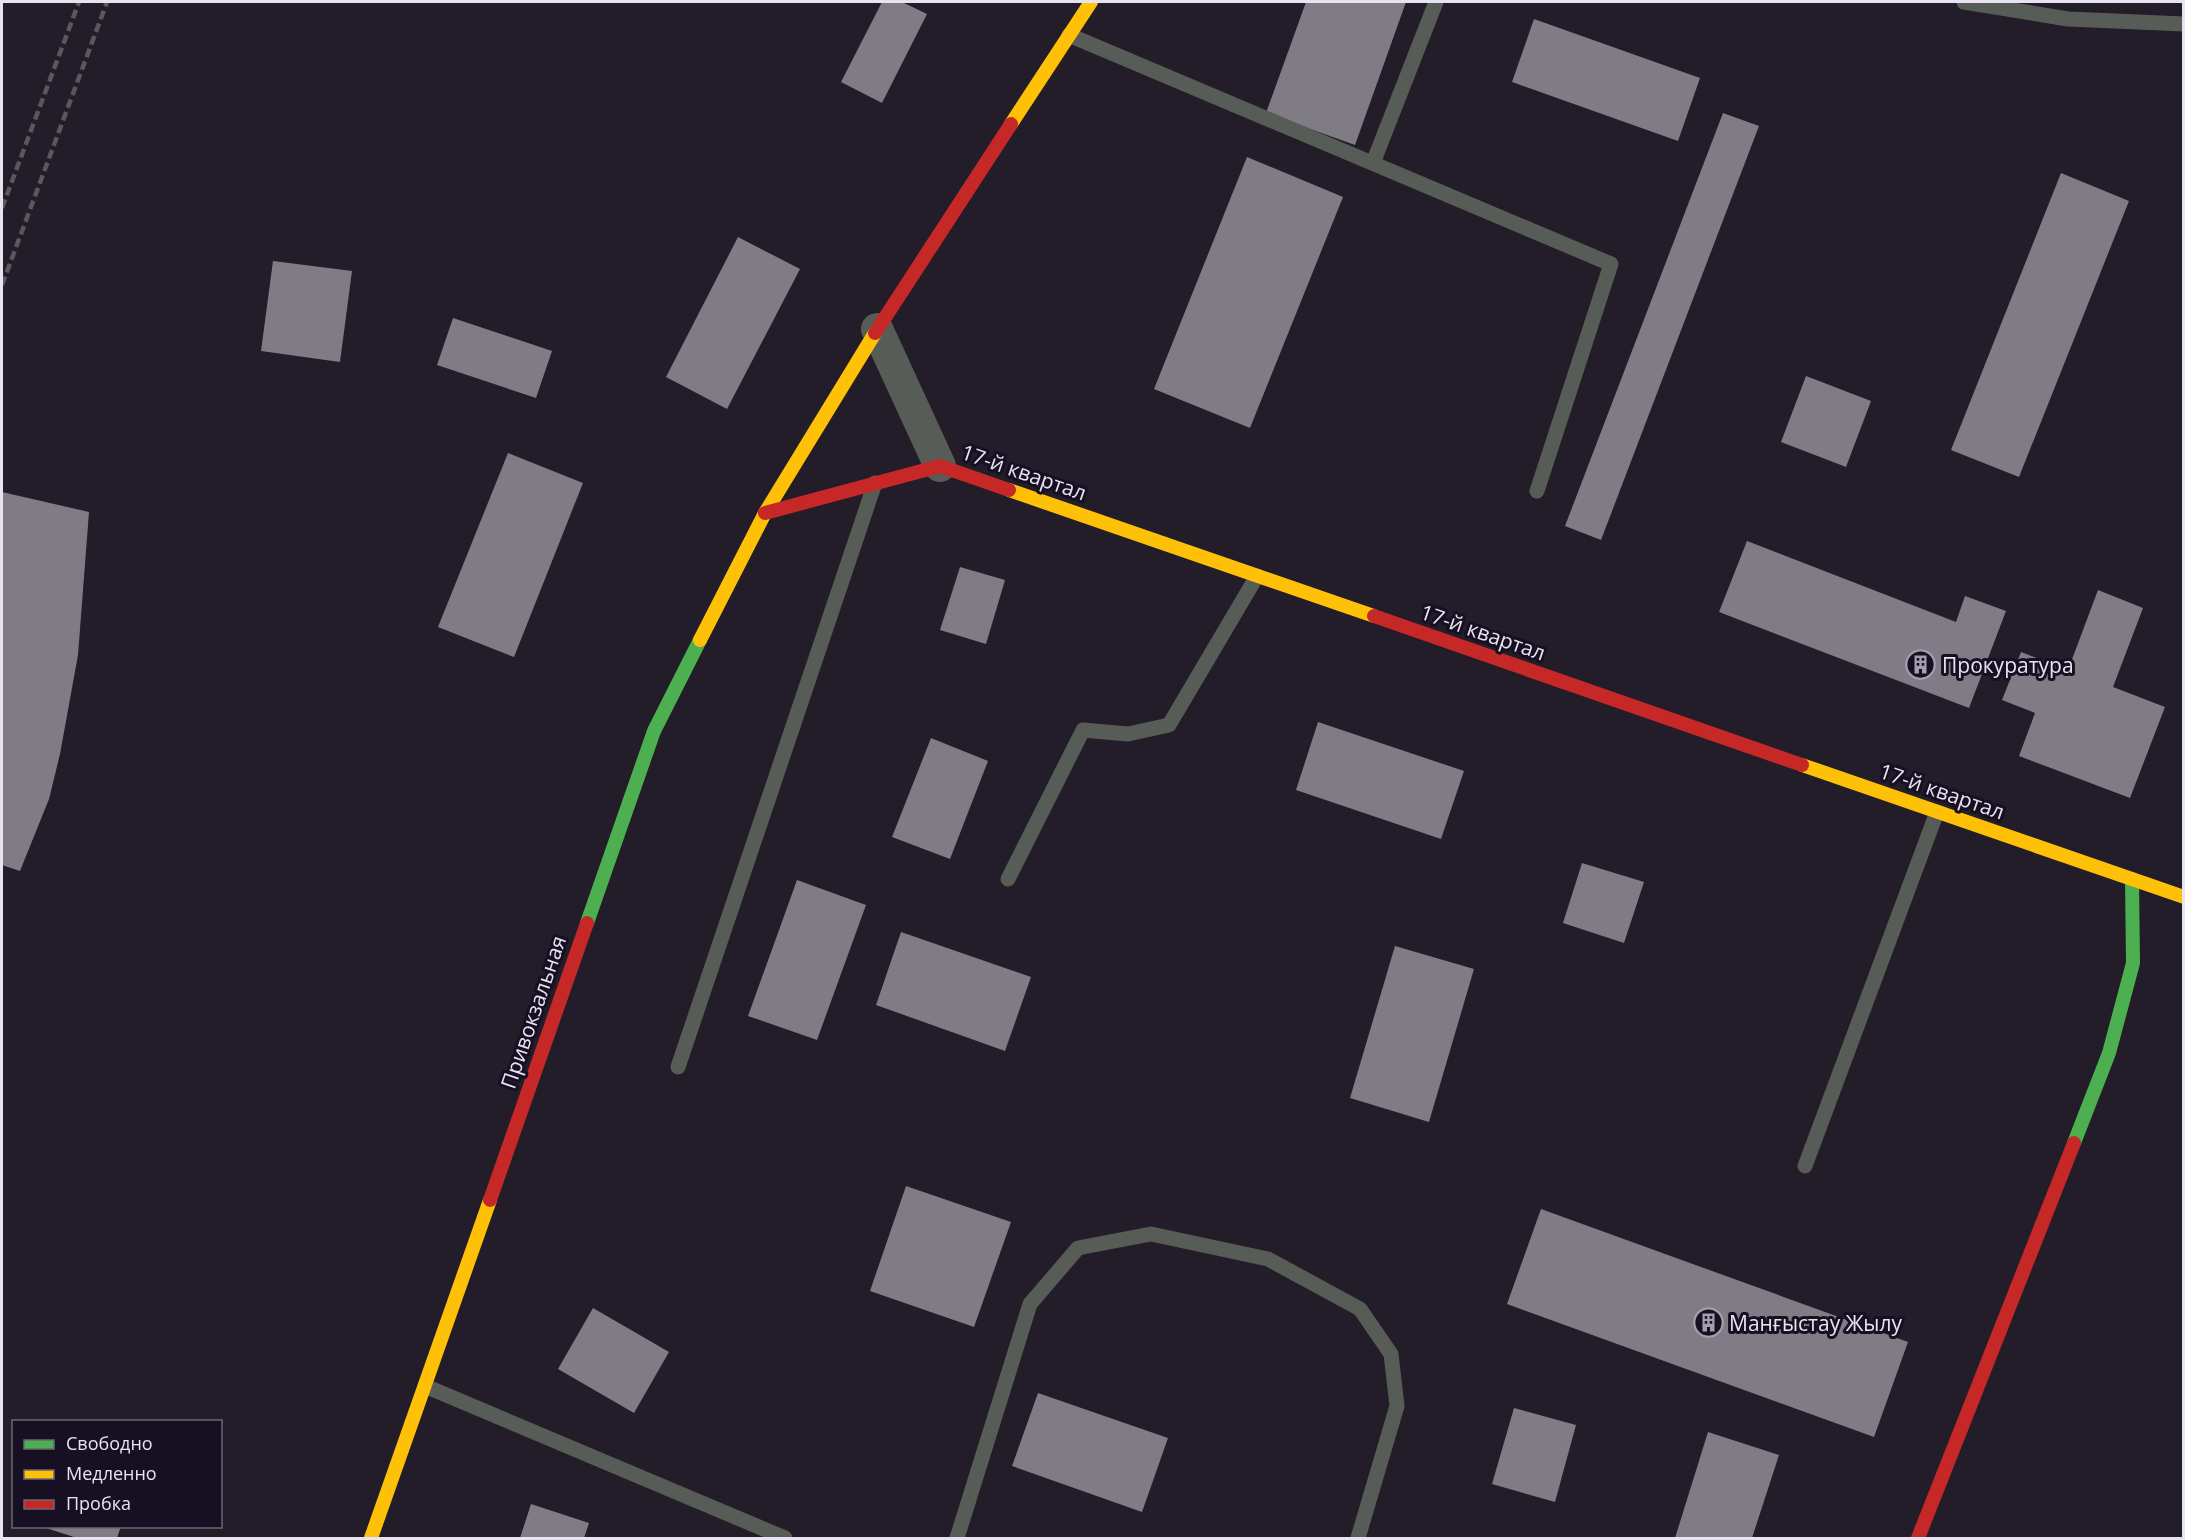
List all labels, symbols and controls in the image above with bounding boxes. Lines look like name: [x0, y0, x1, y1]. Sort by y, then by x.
street label: 17-й квартал: [958, 438, 1090, 506]
street label: 17-й квартал: [1417, 598, 1549, 666]
building icon: Прокуратура: [1905, 649, 1937, 681]
place label: Прокуратура: [1942, 651, 2074, 679]
street label: 17-й квартал: [1876, 757, 2008, 825]
street label: Привокзальная: [494, 932, 572, 1092]
building icon: Манғыстау Жылу: [1692, 1307, 1724, 1339]
place label: Манғыстау Жылу: [1729, 1309, 1902, 1337]
legend: [12, 1420, 222, 1528]
text: Свободно: [66, 1431, 153, 1455]
text: Медленно: [66, 1461, 157, 1485]
text: Пробка: [66, 1491, 131, 1515]

